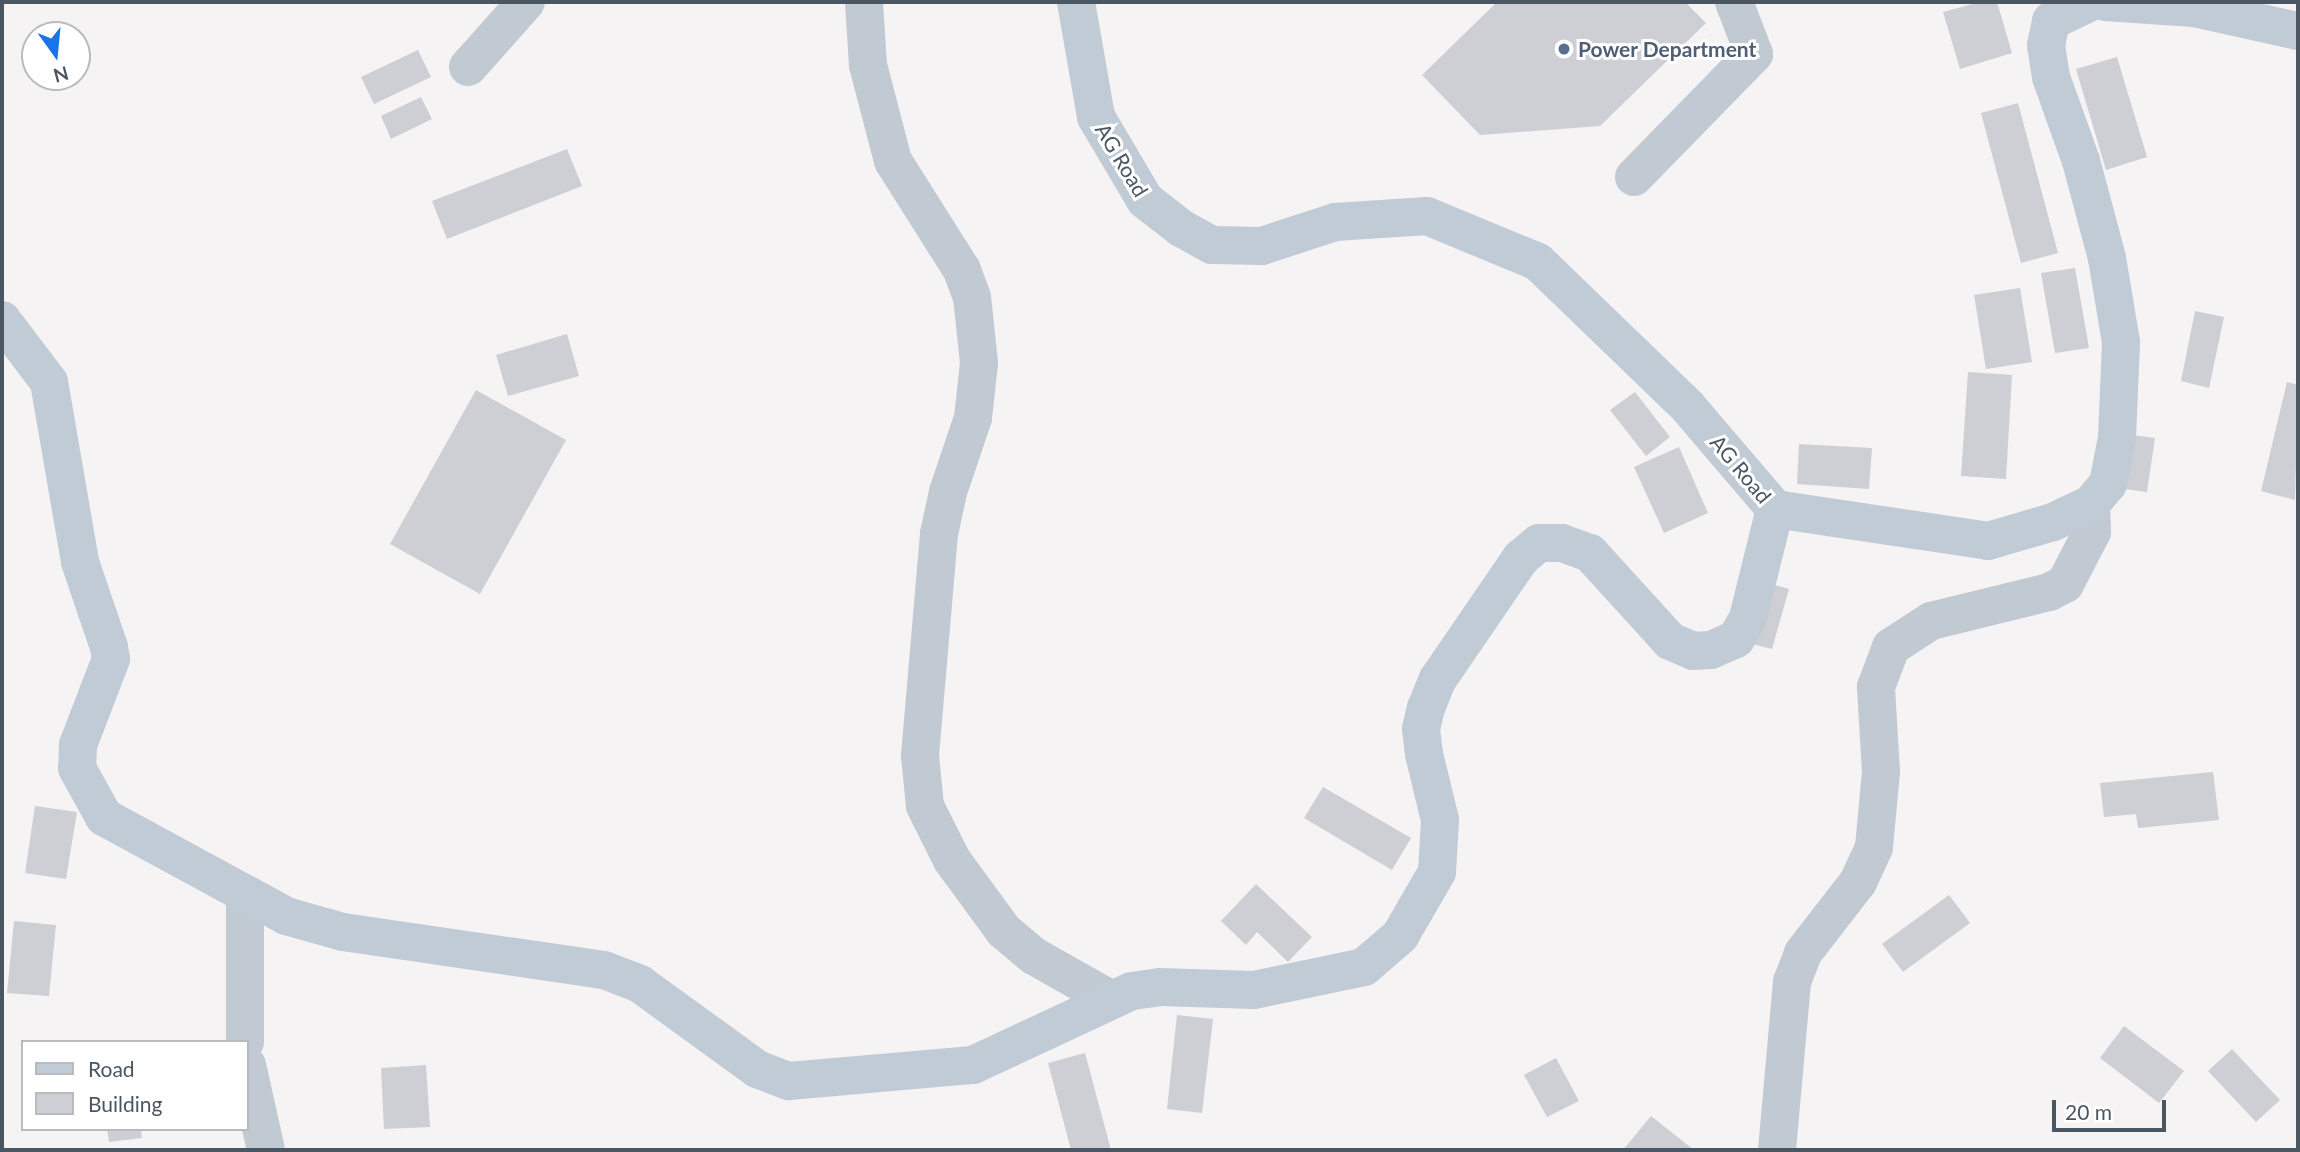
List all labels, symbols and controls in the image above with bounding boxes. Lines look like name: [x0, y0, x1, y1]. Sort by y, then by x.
north arrow: [21, 21, 91, 91]
place label: Power Department: [1578, 36, 1757, 62]
marker: Power Department: [1556, 41, 1572, 57]
text: N: [51, 62, 71, 88]
street label: AG Road: [1090, 119, 1154, 201]
street label: AG Road: [1705, 430, 1777, 508]
legend: [21, 1040, 248, 1131]
text: Road: [88, 1056, 135, 1081]
scale bar: [2055, 1086, 2169, 1130]
text: Building: [88, 1091, 163, 1116]
text: 20 m: [2065, 1099, 2112, 1124]

